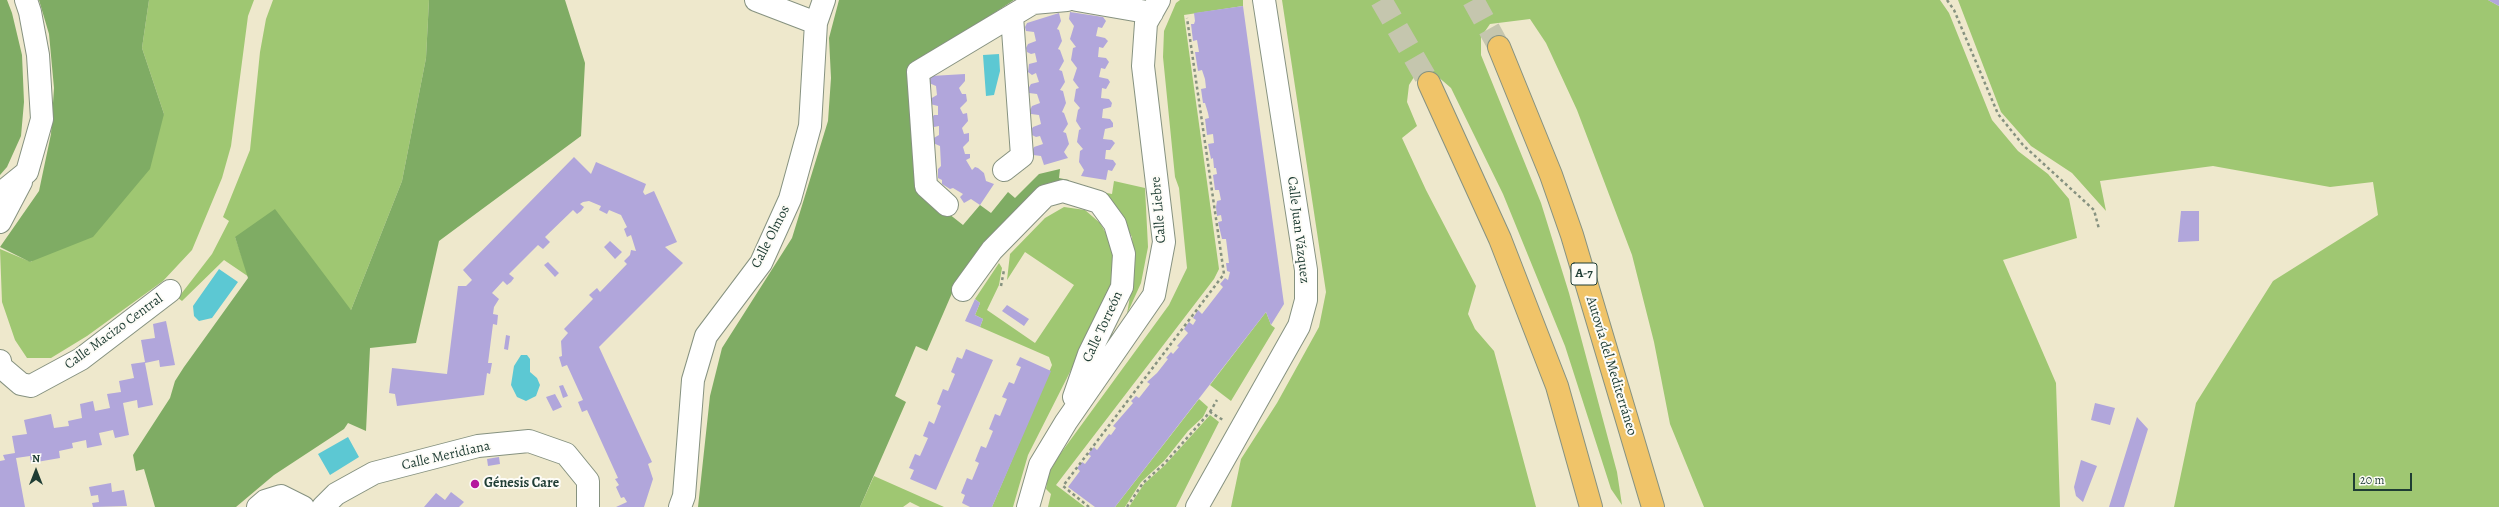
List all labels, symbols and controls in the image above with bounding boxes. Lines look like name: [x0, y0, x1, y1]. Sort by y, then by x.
street label: Calle Juan Vázquez: [1283, 175, 1313, 285]
street label: Calle Liebre: [1148, 176, 1170, 244]
street label: Calle Olmos: [748, 203, 794, 271]
road number: A-7: [1571, 263, 1597, 285]
street label: Calle Torreón: [1079, 289, 1127, 365]
street label: Calle Macizo Central: [61, 291, 167, 373]
street label: Autovía del Mediterráneo: [1582, 294, 1640, 438]
street label: Calle Meridiana: [400, 438, 492, 474]
north arrow: [16, 451, 56, 491]
text: N: [32, 451, 40, 466]
scale bar: [2355, 465, 2414, 491]
text: 20 m: [2360, 472, 2384, 488]
place label: Génesis Care: [484, 476, 559, 492]
marker: Génesis Care: [469, 478, 481, 490]

